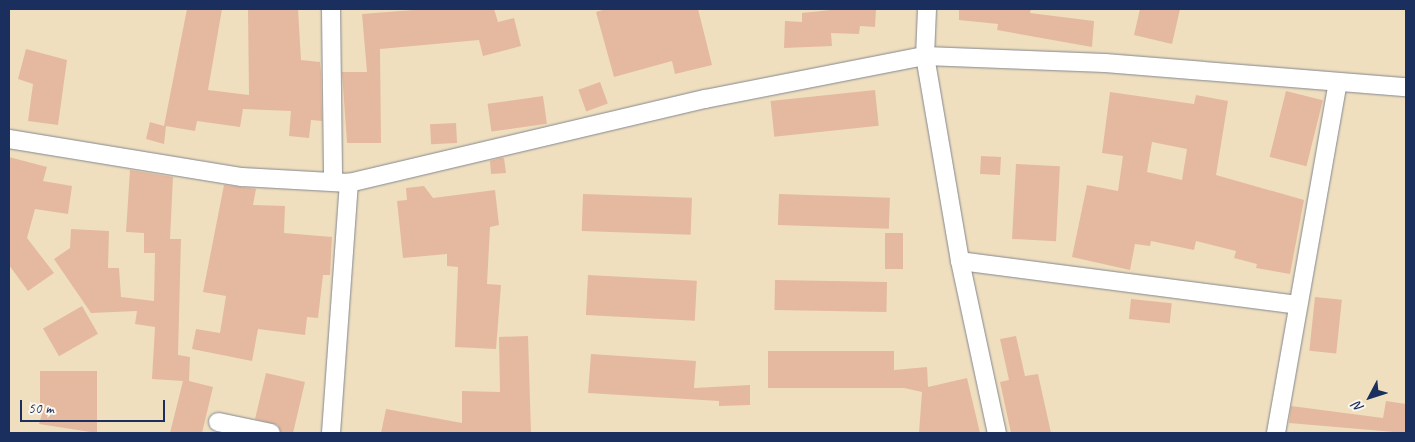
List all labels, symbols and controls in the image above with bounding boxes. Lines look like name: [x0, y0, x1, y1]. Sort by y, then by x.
north arrow: [1345, 372, 1395, 422]
scale bar: [22, 390, 168, 422]
text: N: [1349, 398, 1367, 416]
text: 50 m: [28, 399, 54, 418]

